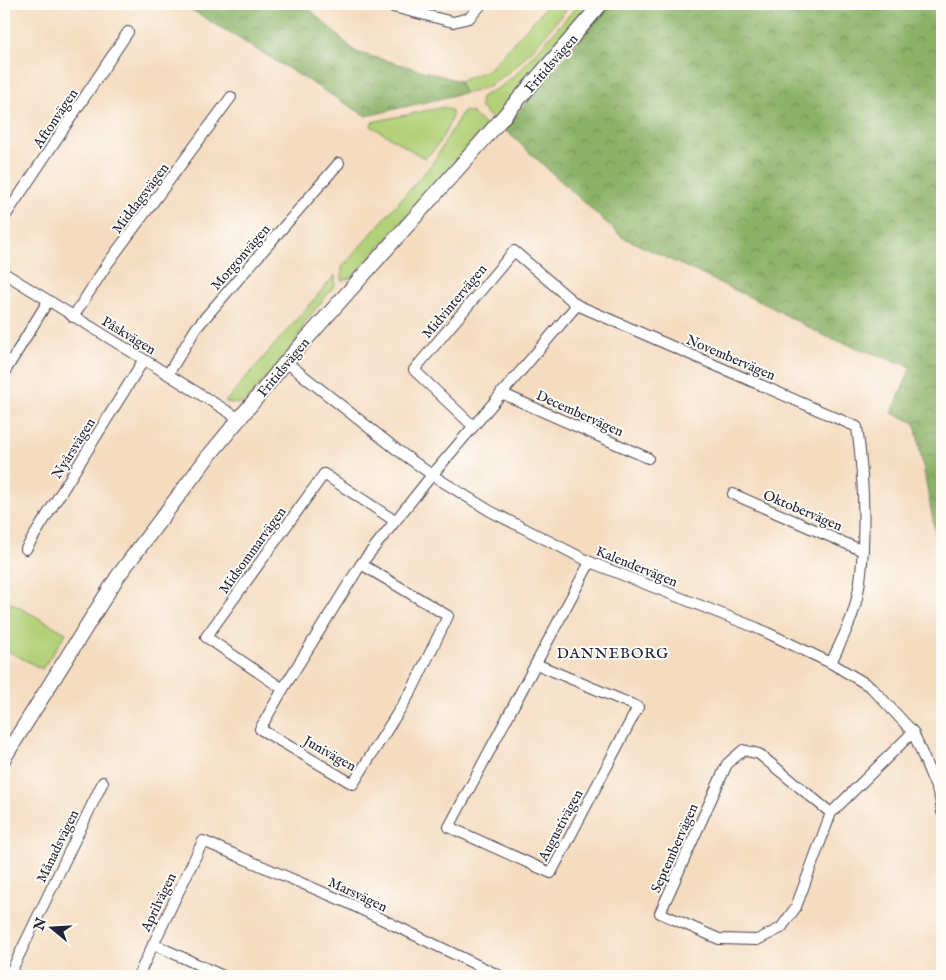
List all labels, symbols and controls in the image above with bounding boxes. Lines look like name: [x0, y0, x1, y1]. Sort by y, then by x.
street label: Fritidsvägen: [521, 30, 583, 97]
street label: Aftonvägen: [29, 85, 83, 153]
street label: Middagsvägen: [108, 159, 174, 238]
street label: Morgonvägen: [207, 221, 275, 294]
street label: Midvintervägen: [418, 260, 491, 343]
street label: Påskvägen: [98, 313, 159, 359]
street label: Novembervägen: [683, 331, 778, 385]
street label: Fritidsvägen: [254, 334, 314, 401]
street label: Decembervägen: [533, 387, 627, 441]
street label: Nyårsvägen: [48, 414, 100, 482]
street label: Oktobervägen: [760, 486, 845, 536]
street label: Midsommarvägen: [215, 503, 291, 598]
street label: Kalendervägen: [593, 542, 681, 592]
district label: DANNEBORG: [557, 644, 669, 663]
street label: Junivägen: [298, 731, 359, 776]
street label: Augustivägen: [534, 786, 588, 865]
street label: Septembervägen: [647, 800, 703, 896]
street label: Månadsvägen: [33, 807, 83, 886]
street label: Aprilvägen: [137, 870, 181, 936]
street label: Marsvägen: [325, 873, 390, 917]
north arrow: [28, 902, 78, 952]
text: N: [30, 916, 51, 934]

